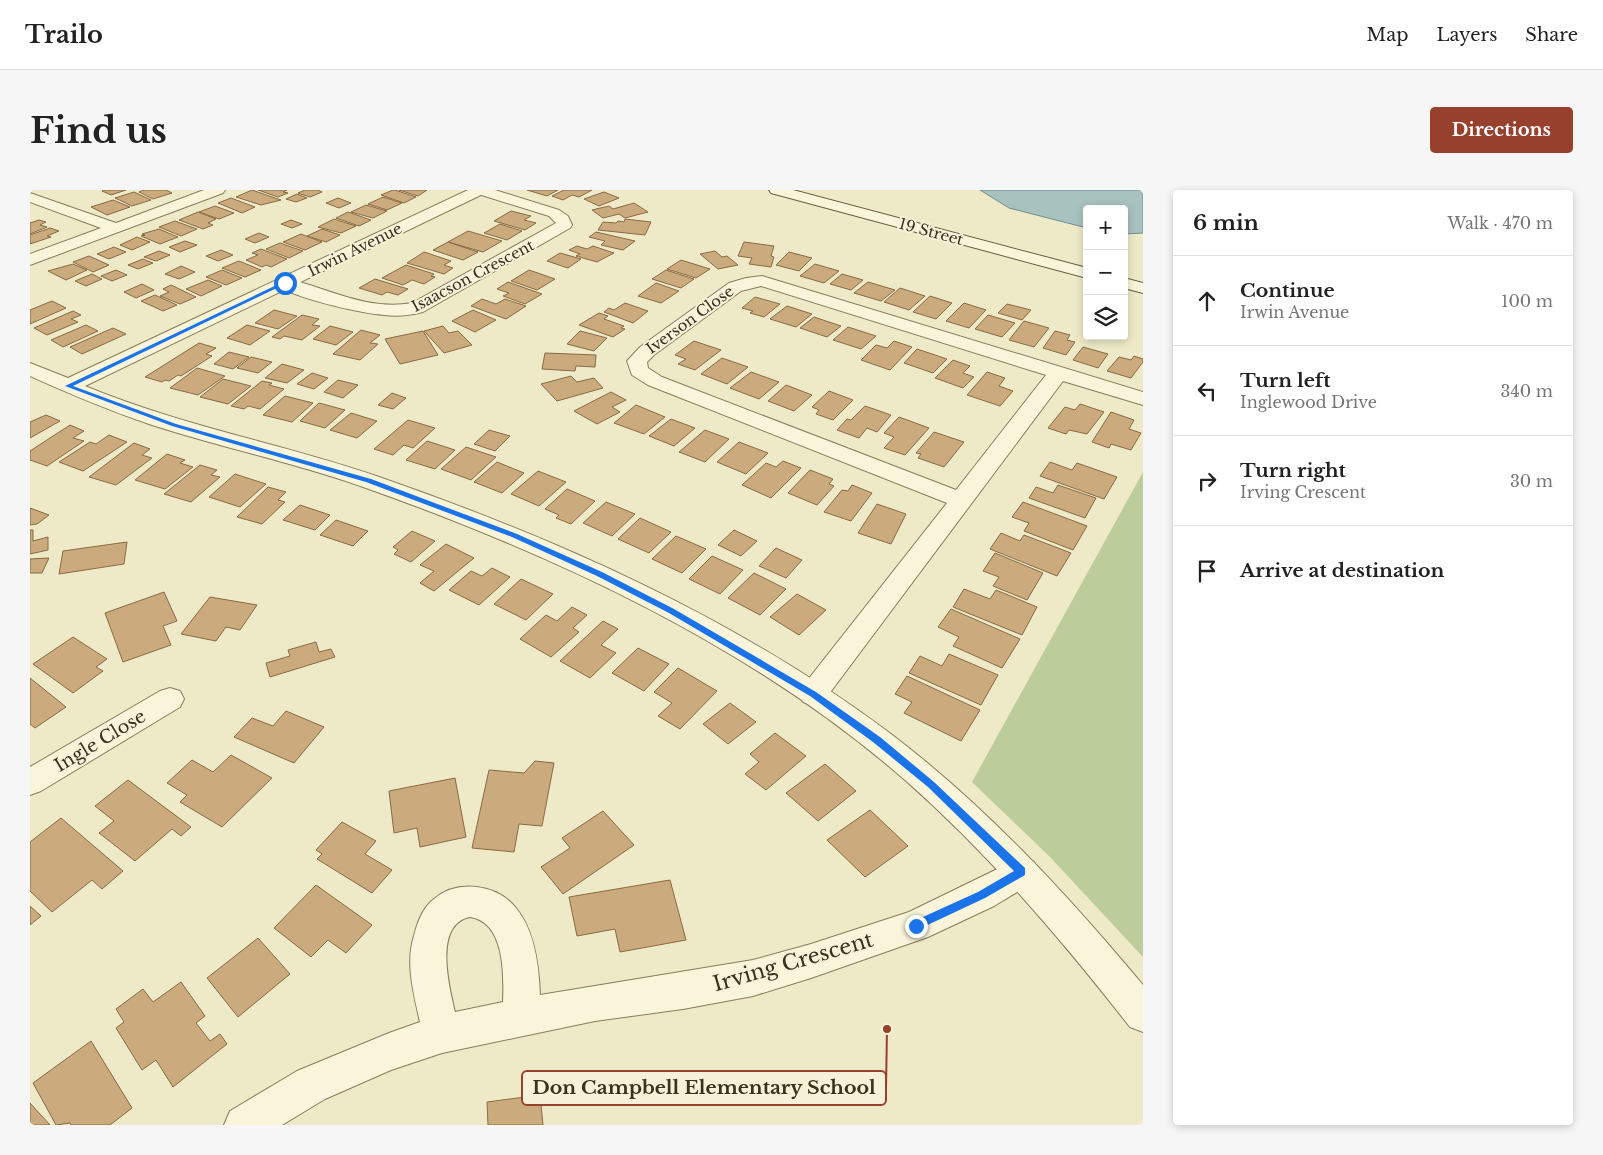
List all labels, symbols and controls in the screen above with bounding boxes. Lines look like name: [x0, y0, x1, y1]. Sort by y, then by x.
text: Trailo: [25, 20, 103, 49]
text: Map: [1367, 24, 1408, 46]
text: Layers: [1436, 24, 1497, 46]
text: Share: [1525, 24, 1578, 46]
button: Directions: [1430, 107, 1573, 153]
text: Find us: [30, 109, 167, 152]
map controls: [1083, 205, 1128, 340]
button: +: [1083, 205, 1128, 250]
text: 6 min: [1193, 210, 1259, 236]
text: Walk · 470 m: [1448, 213, 1553, 233]
street label: 19 Street: [897, 214, 966, 249]
street label: Irwin Avenue: [305, 219, 405, 281]
street label: Isaacson Crescent: [408, 235, 538, 316]
button: −: [1083, 250, 1128, 295]
route start: [274, 272, 297, 295]
text: Continue: [1240, 279, 1335, 302]
street label: Iverson Close: [642, 281, 737, 358]
icon: ahead: [1193, 287, 1221, 315]
text: 100 m: [1501, 291, 1553, 311]
button: layers: [1083, 295, 1128, 340]
text: Irwin Avenue: [1240, 302, 1349, 322]
text: Turn left: [1240, 369, 1331, 392]
icon: left: [1193, 377, 1221, 405]
text: 340 m: [1501, 381, 1553, 401]
text: Inglewood Drive: [1240, 392, 1377, 412]
text: Turn right: [1240, 459, 1346, 482]
icon: right: [1193, 467, 1221, 495]
text: 30 m: [1510, 471, 1553, 491]
text: Irving Crescent: [1240, 482, 1366, 502]
icon: arrive: [1193, 557, 1221, 585]
text: Arrive at destination: [1240, 559, 1444, 582]
street label: Ingle Close: [50, 705, 150, 777]
route end: [905, 915, 928, 938]
street label: Irving Crescent: [710, 927, 876, 997]
callout: Don Campbell Elementary School: [522, 1071, 886, 1105]
text: Don Campbell Elementary School: [532, 1076, 876, 1099]

